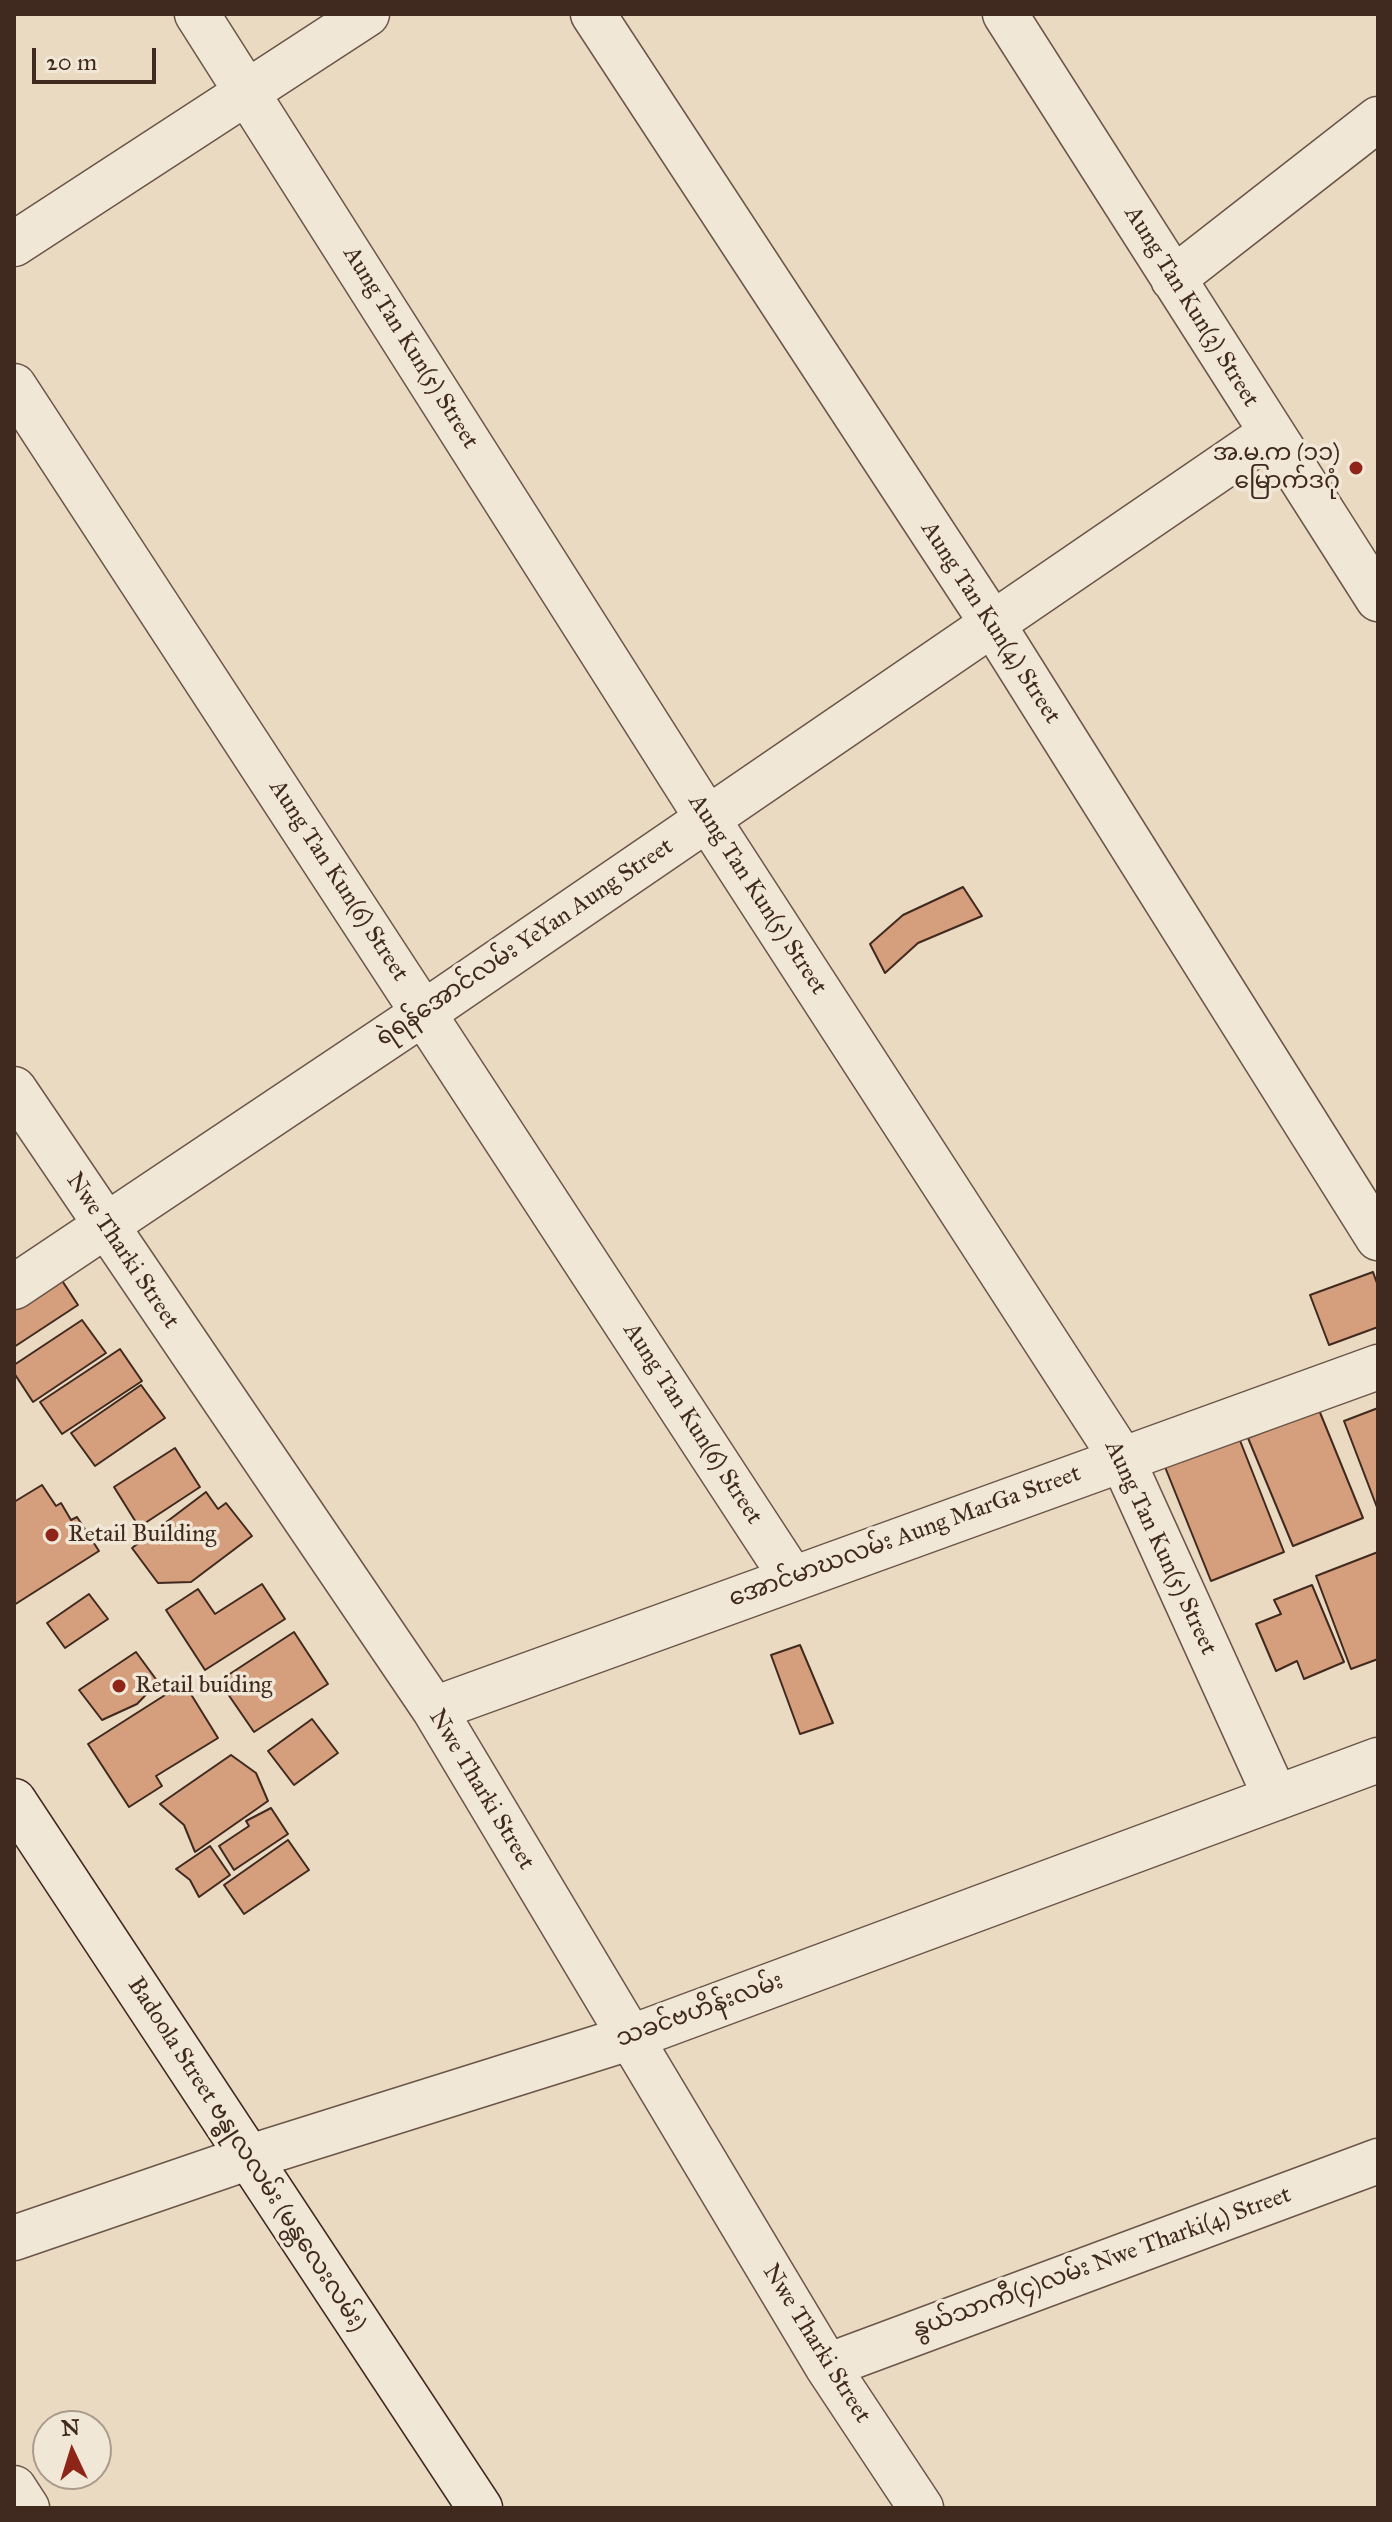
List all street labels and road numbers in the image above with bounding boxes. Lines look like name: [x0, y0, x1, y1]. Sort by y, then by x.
street label: Aung Tan Kun(3) Street: [1117, 201, 1265, 413]
street label: Aung Tan Kun(5) Street: [336, 242, 484, 454]
street label: Aung Tan Kun(4) Street: [914, 516, 1066, 730]
street label: Aung Tan Kun(6) Street: [262, 775, 414, 987]
street label: Aung Tan Kun(5) Street: [681, 789, 833, 1001]
street label: ရဲရန်အောင်လမ်း YeYan Aung Street: [371, 833, 679, 1053]
street label: Nwe Tharki Street: [59, 1168, 185, 1334]
street label: Aung Tan Kun(6) Street: [616, 1318, 768, 1530]
street label: Aung Tan Kun(5) Street: [1098, 1436, 1222, 1660]
street label: အောင်မာဃလမ်း Aung MarGa Street: [725, 1460, 1085, 1614]
street label: Nwe Tharki Street: [422, 1705, 540, 1875]
street label: သခင်ဗဟိန်းလမ်း: [613, 1967, 787, 2055]
street label: Badoola Street ဗန္ဓုလလမ်း (မန္တလေးလမ်း): [120, 1972, 372, 2338]
street label: နွယ်သာကီ(၄)လမ်း Nwe Tharki(4) Street: [909, 2181, 1295, 2345]
street label: Nwe Tharki Street: [756, 2259, 876, 2429]

